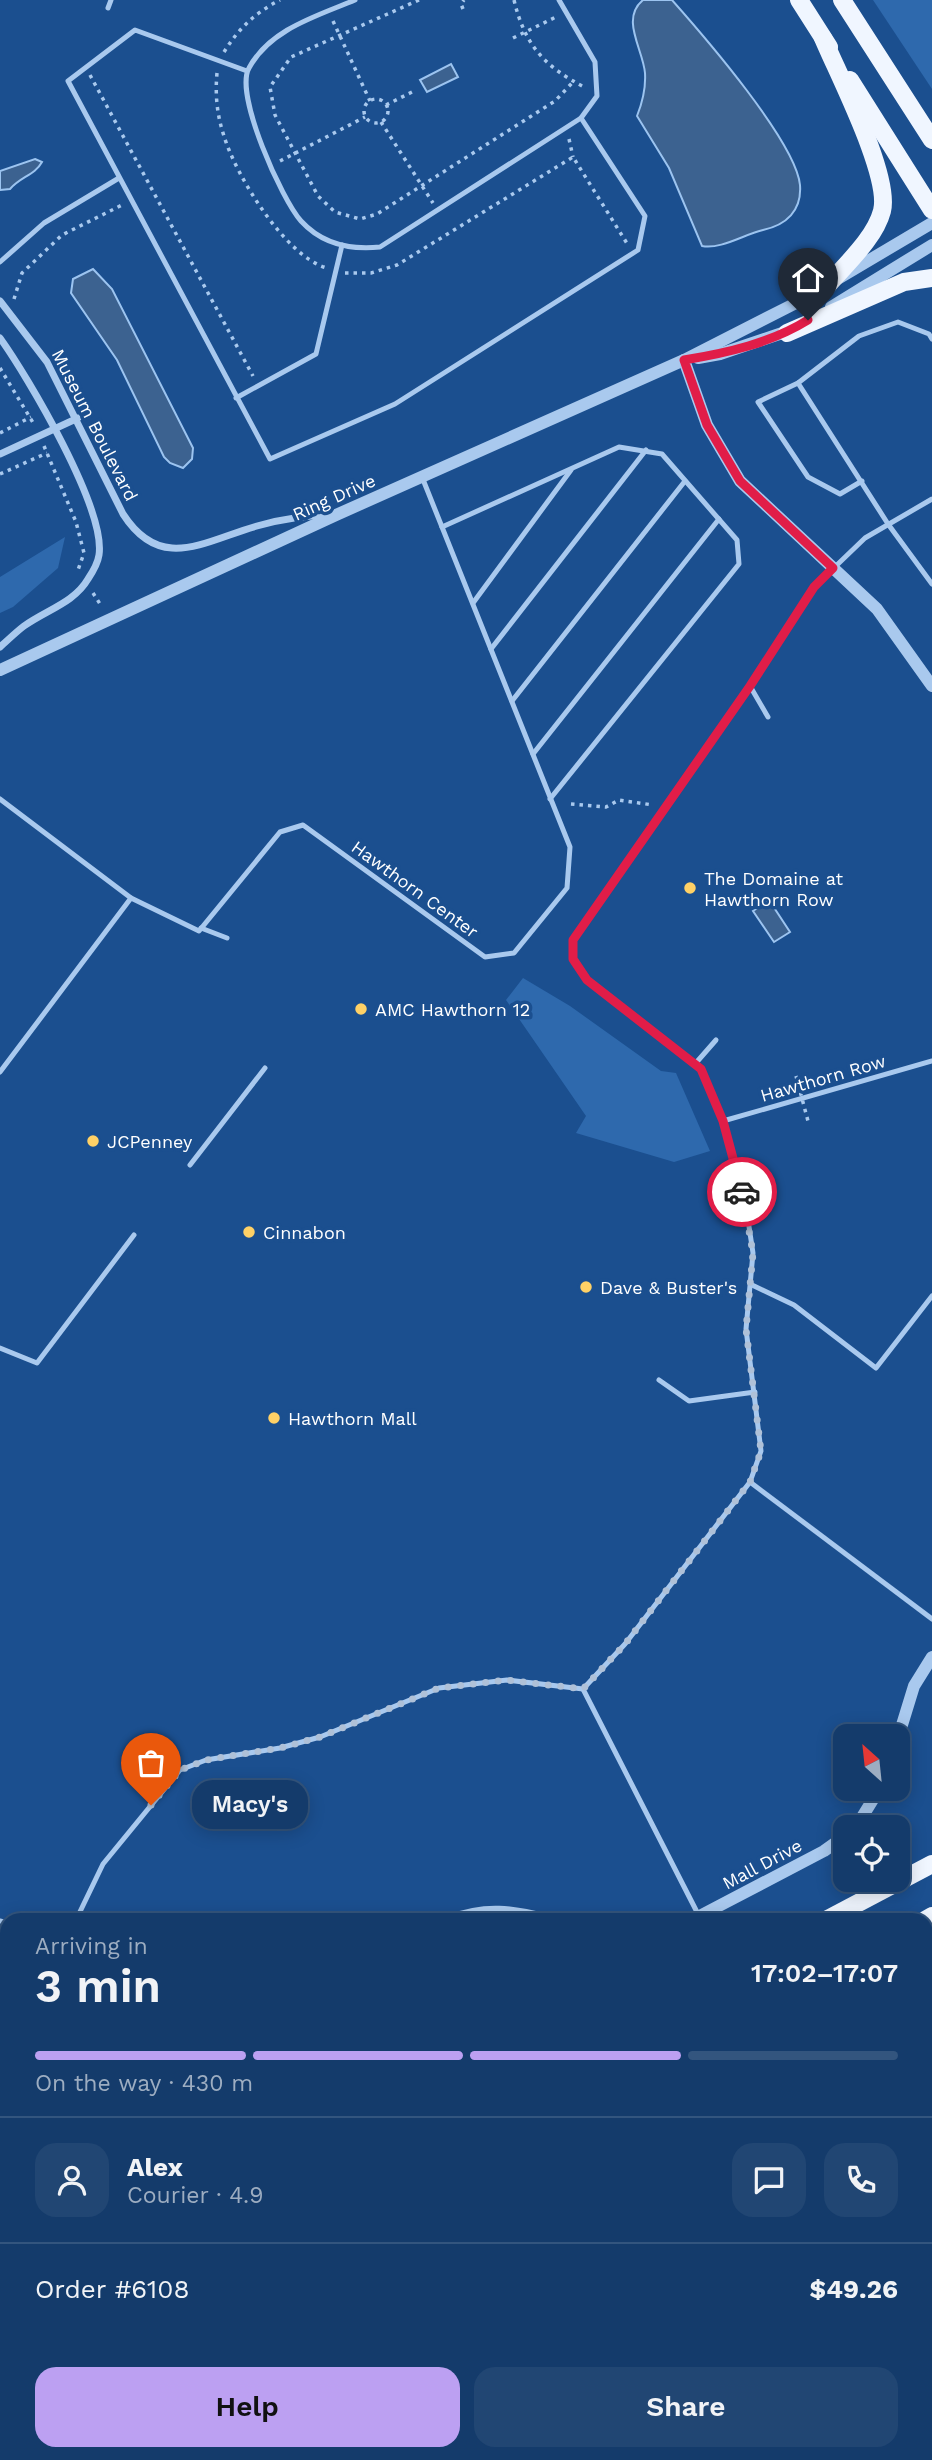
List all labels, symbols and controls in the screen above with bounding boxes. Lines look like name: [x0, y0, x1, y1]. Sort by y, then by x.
pin: [778, 248, 838, 320]
icon: home: [789, 259, 827, 297]
street label: Museum Boulevard: [48, 346, 142, 504]
street label: Ring Drive: [289, 469, 379, 525]
street label: Hawthorn Center: [348, 836, 482, 942]
place label: The Domaine at Hawthorn Row: [704, 868, 844, 910]
marker: The Domaine at Hawthorn Row: [682, 880, 698, 896]
place label: AMC Hawthorn 12: [375, 999, 530, 1020]
marker: AMC Hawthorn 12: [353, 1001, 369, 1017]
street label: Hawthorn Row: [758, 1050, 888, 1106]
place label: JCPenney: [107, 1131, 193, 1152]
marker: JCPenney: [85, 1133, 101, 1149]
courier: [707, 1157, 777, 1227]
icon: car: [723, 1173, 761, 1211]
place label: Cinnabon: [263, 1222, 346, 1243]
marker: Cinnabon: [241, 1224, 257, 1240]
place label: Dave & Buster's: [600, 1277, 737, 1298]
marker: Dave & Buster's: [578, 1279, 594, 1295]
place label: Hawthorn Mall: [288, 1408, 417, 1429]
marker: Hawthorn Mall: [266, 1410, 282, 1426]
north arrow: [833, 1724, 910, 1801]
map controls: [833, 1724, 910, 1892]
pin: [121, 1733, 181, 1805]
icon: bag: [132, 1744, 170, 1782]
callout: Macy's: [193, 1780, 308, 1829]
text: Macy's: [212, 1791, 288, 1818]
button: locate: [833, 1815, 910, 1892]
street label: Mall Drive: [719, 1834, 805, 1894]
text: Arriving in: [35, 1933, 148, 1960]
text: 17:02–17:07: [751, 1958, 898, 1988]
text: 3 min: [35, 1959, 161, 2013]
text: On the way · 430 m: [35, 2070, 253, 2097]
button: person: [35, 2143, 109, 2217]
button: chat: [732, 2143, 806, 2217]
button: phone: [824, 2143, 898, 2217]
text: Alex: [127, 2152, 183, 2182]
text: Courier · 4.9: [127, 2182, 263, 2209]
text: Order #6108: [35, 2274, 189, 2304]
text: $49.26: [810, 2274, 898, 2304]
button: Help: [35, 2367, 460, 2447]
button: Share: [474, 2367, 898, 2447]

